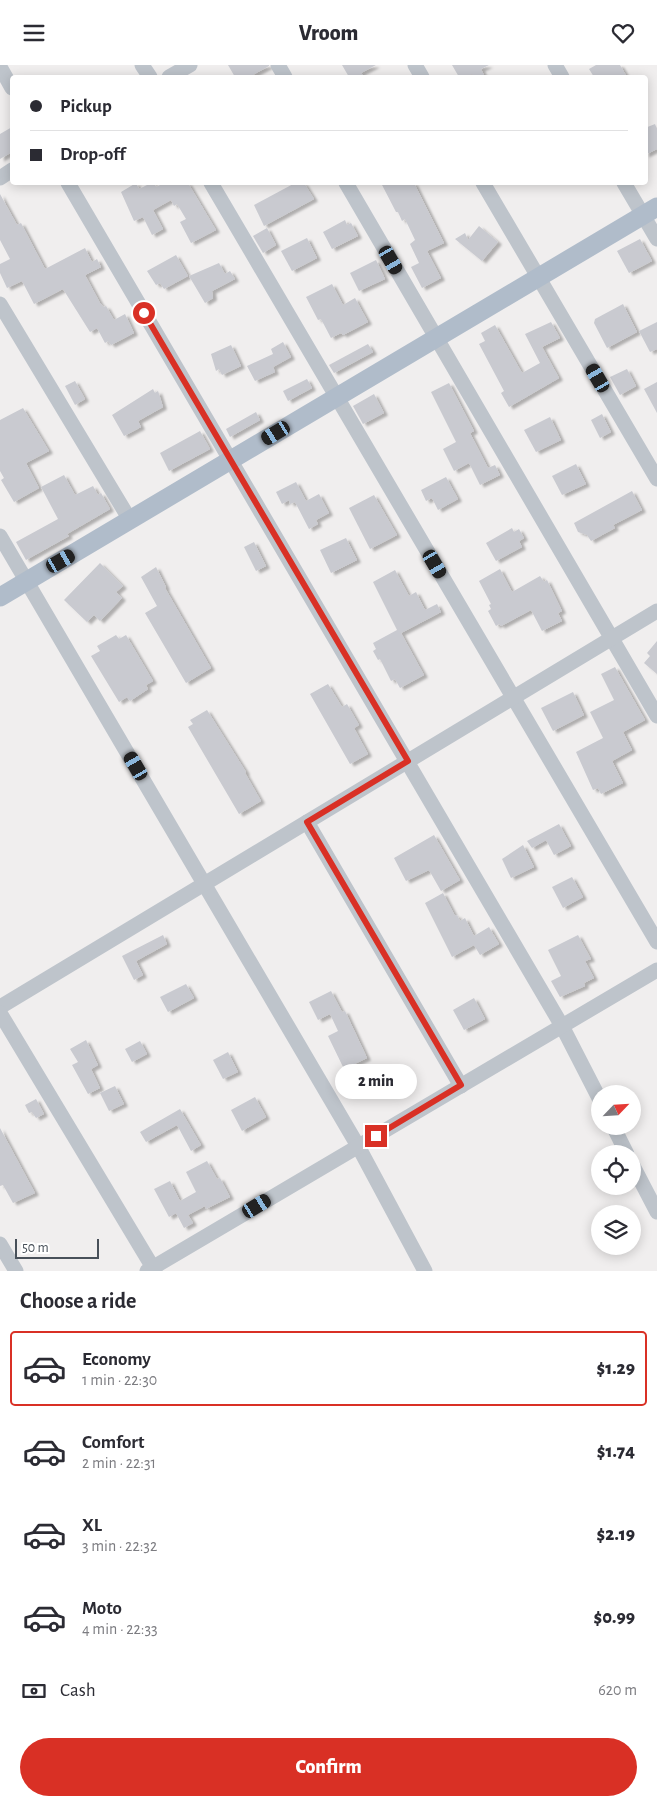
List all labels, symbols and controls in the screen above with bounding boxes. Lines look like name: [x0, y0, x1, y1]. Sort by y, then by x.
icon: menu: [20, 19, 48, 47]
icon: heart: [609, 19, 637, 47]
text: Vroom: [299, 22, 358, 44]
text: Pickup: [60, 97, 112, 116]
text: Drop-off: [60, 145, 125, 164]
car: [377, 243, 404, 277]
route start: [133, 302, 155, 324]
car: [584, 361, 611, 395]
car: [259, 419, 292, 447]
car: [44, 547, 77, 575]
car: [421, 547, 448, 581]
car: [122, 749, 149, 783]
callout: 2 min: [335, 1063, 417, 1099]
text: 2 min: [358, 1073, 394, 1089]
north arrow: [591, 1085, 641, 1135]
map controls: [591, 1085, 641, 1255]
route end: [365, 1125, 387, 1147]
button: locate: [591, 1145, 641, 1195]
car: [240, 1192, 273, 1220]
button: layers: [591, 1205, 641, 1255]
scale bar: [15, 1236, 99, 1259]
text: 50 m: [22, 1241, 49, 1255]
text: Choose a ride: [20, 1290, 136, 1312]
icon: car: [22, 1346, 67, 1391]
text: Economy: [82, 1350, 151, 1369]
text: $1.29: [597, 1359, 635, 1378]
text: 1 min · 22:30: [82, 1372, 157, 1388]
icon: car: [22, 1429, 67, 1474]
text: Comfort: [82, 1433, 144, 1452]
text: $1.74: [597, 1442, 635, 1461]
text: 2 min · 22:31: [82, 1455, 156, 1471]
icon: car: [22, 1512, 67, 1557]
text: XL: [82, 1516, 102, 1535]
text: $2.19: [597, 1525, 635, 1544]
text: 3 min · 22:32: [82, 1538, 157, 1554]
icon: car: [22, 1595, 67, 1640]
text: Moto: [82, 1599, 122, 1618]
text: $0.99: [594, 1608, 635, 1627]
text: 4 min · 22:33: [82, 1621, 158, 1637]
icon: cash: [20, 1677, 48, 1705]
text: Cash: [60, 1681, 96, 1700]
text: 620 m: [598, 1682, 637, 1698]
button: Confirm: [20, 1738, 637, 1796]

